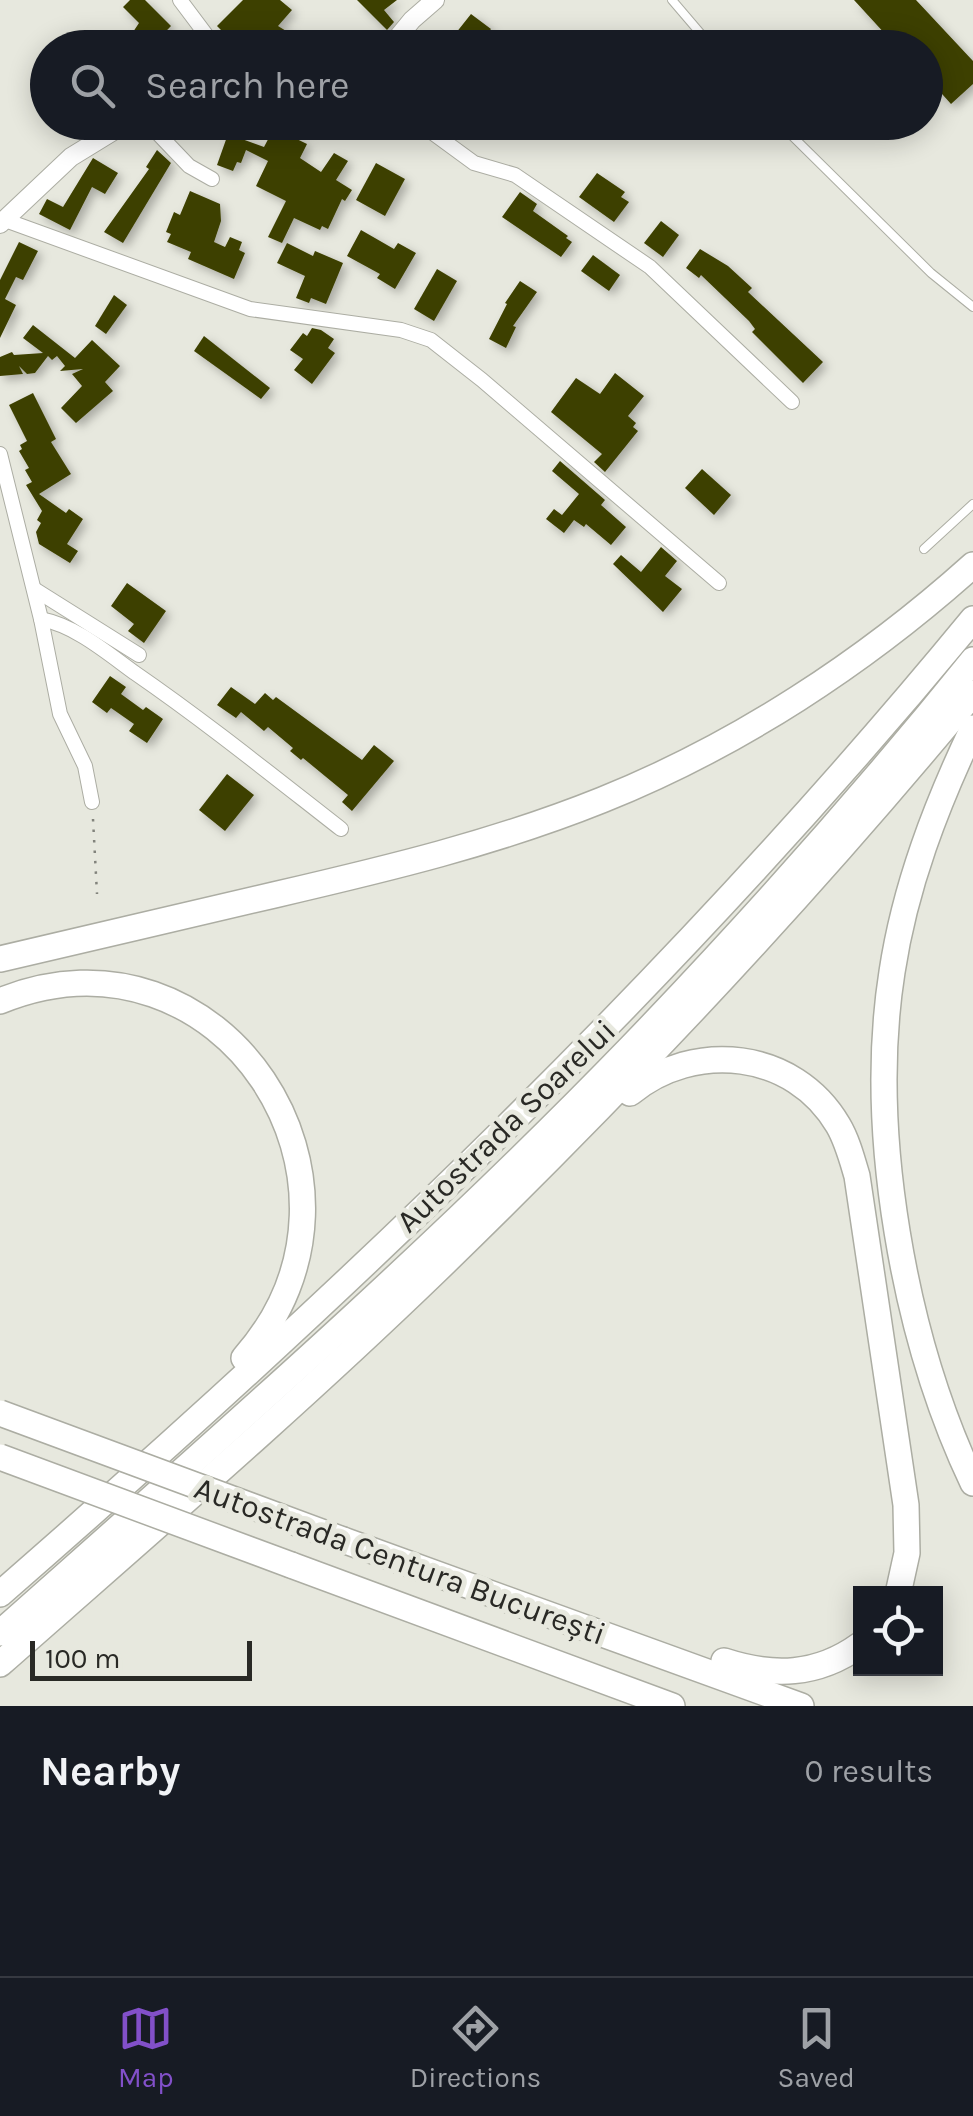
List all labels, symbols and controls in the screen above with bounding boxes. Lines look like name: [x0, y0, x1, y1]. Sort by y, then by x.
search box: [30, 30, 943, 140]
icon: search: [65, 58, 120, 113]
text: Search here: [145, 63, 349, 108]
street label: Autostrada Soarelui: [389, 1012, 623, 1240]
street label: Autostrada Centura București: [189, 1469, 611, 1653]
map controls: [853, 1586, 943, 1676]
button: locate: [853, 1586, 943, 1676]
scale bar: [30, 1636, 252, 1680]
text: 100 m: [45, 1642, 120, 1675]
text: Nearby: [40, 1746, 180, 1796]
text: 0 results: [804, 1753, 933, 1790]
tab: Map: [118, 2001, 174, 2094]
tab: Directions: [410, 2001, 541, 2094]
tab: Saved: [777, 2001, 855, 2094]

